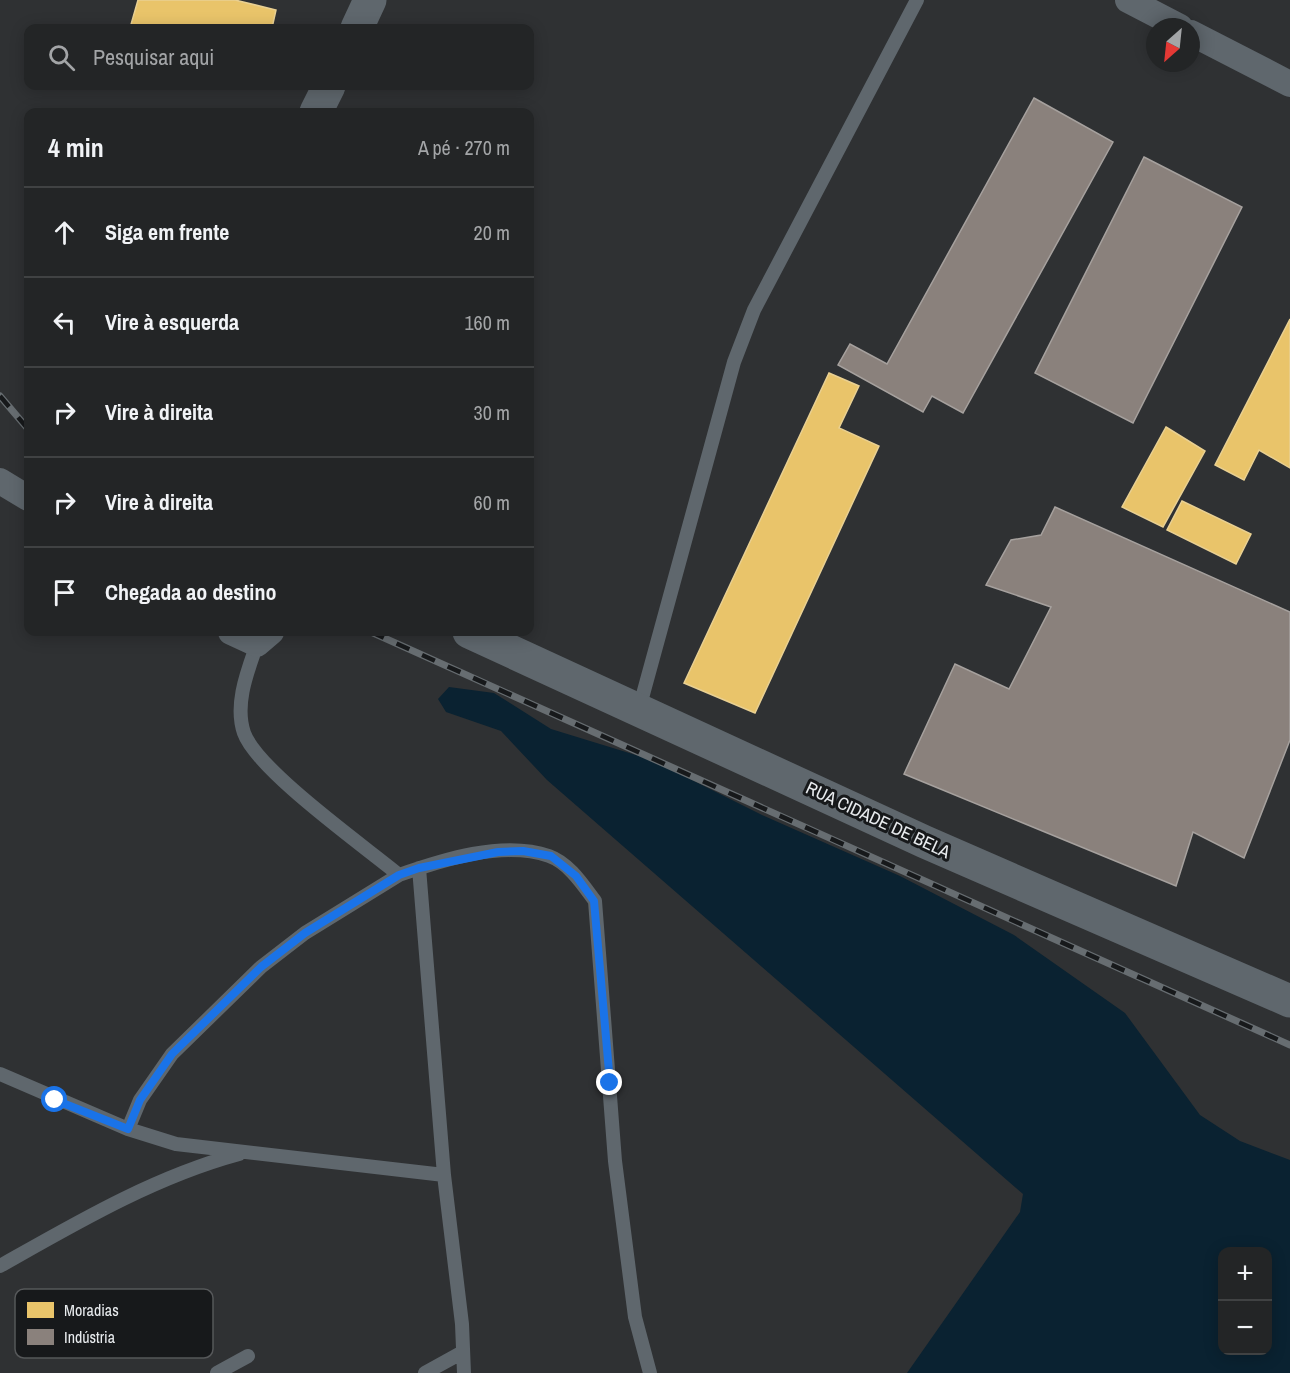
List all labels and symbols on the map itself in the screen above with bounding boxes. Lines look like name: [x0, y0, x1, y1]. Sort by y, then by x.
north arrow: [1146, 18, 1200, 72]
street label: RUA CIDADE DE BELA: [802, 775, 955, 864]
route end: [596, 1069, 622, 1095]
route start: [41, 1086, 67, 1112]
legend: [15, 1289, 213, 1358]
text: Moradias: [64, 1299, 119, 1321]
text: Indústria: [64, 1326, 116, 1348]

